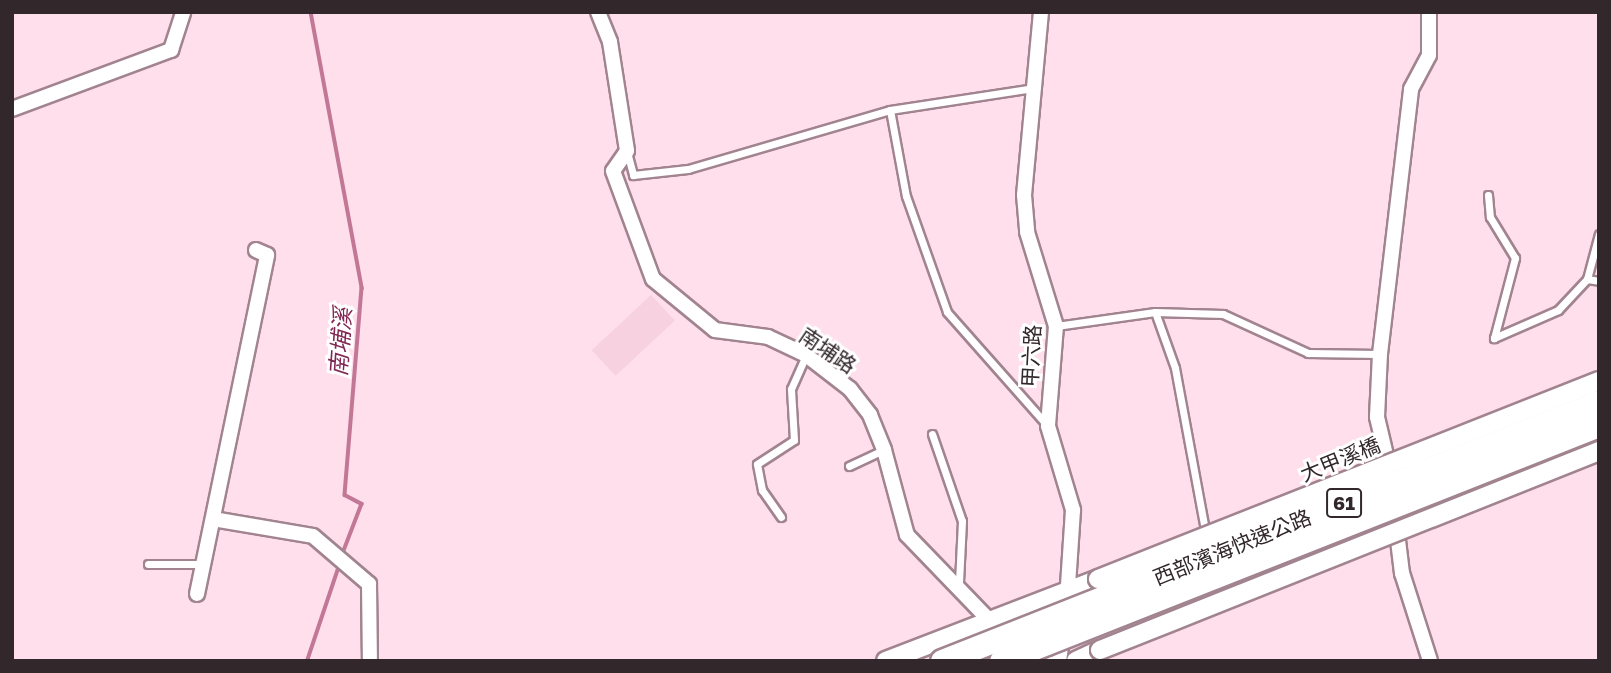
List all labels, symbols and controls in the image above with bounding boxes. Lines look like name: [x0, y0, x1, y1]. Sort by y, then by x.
water label: 南埔溪: [324, 307, 356, 377]
street label: 南埔路: [795, 322, 861, 378]
street label: 甲六路: [1017, 324, 1045, 388]
street label: 大甲溪橋: [1296, 432, 1384, 486]
road number: 61: [1325, 488, 1363, 518]
street label: 西部濱海快速公路: [1149, 504, 1315, 590]

